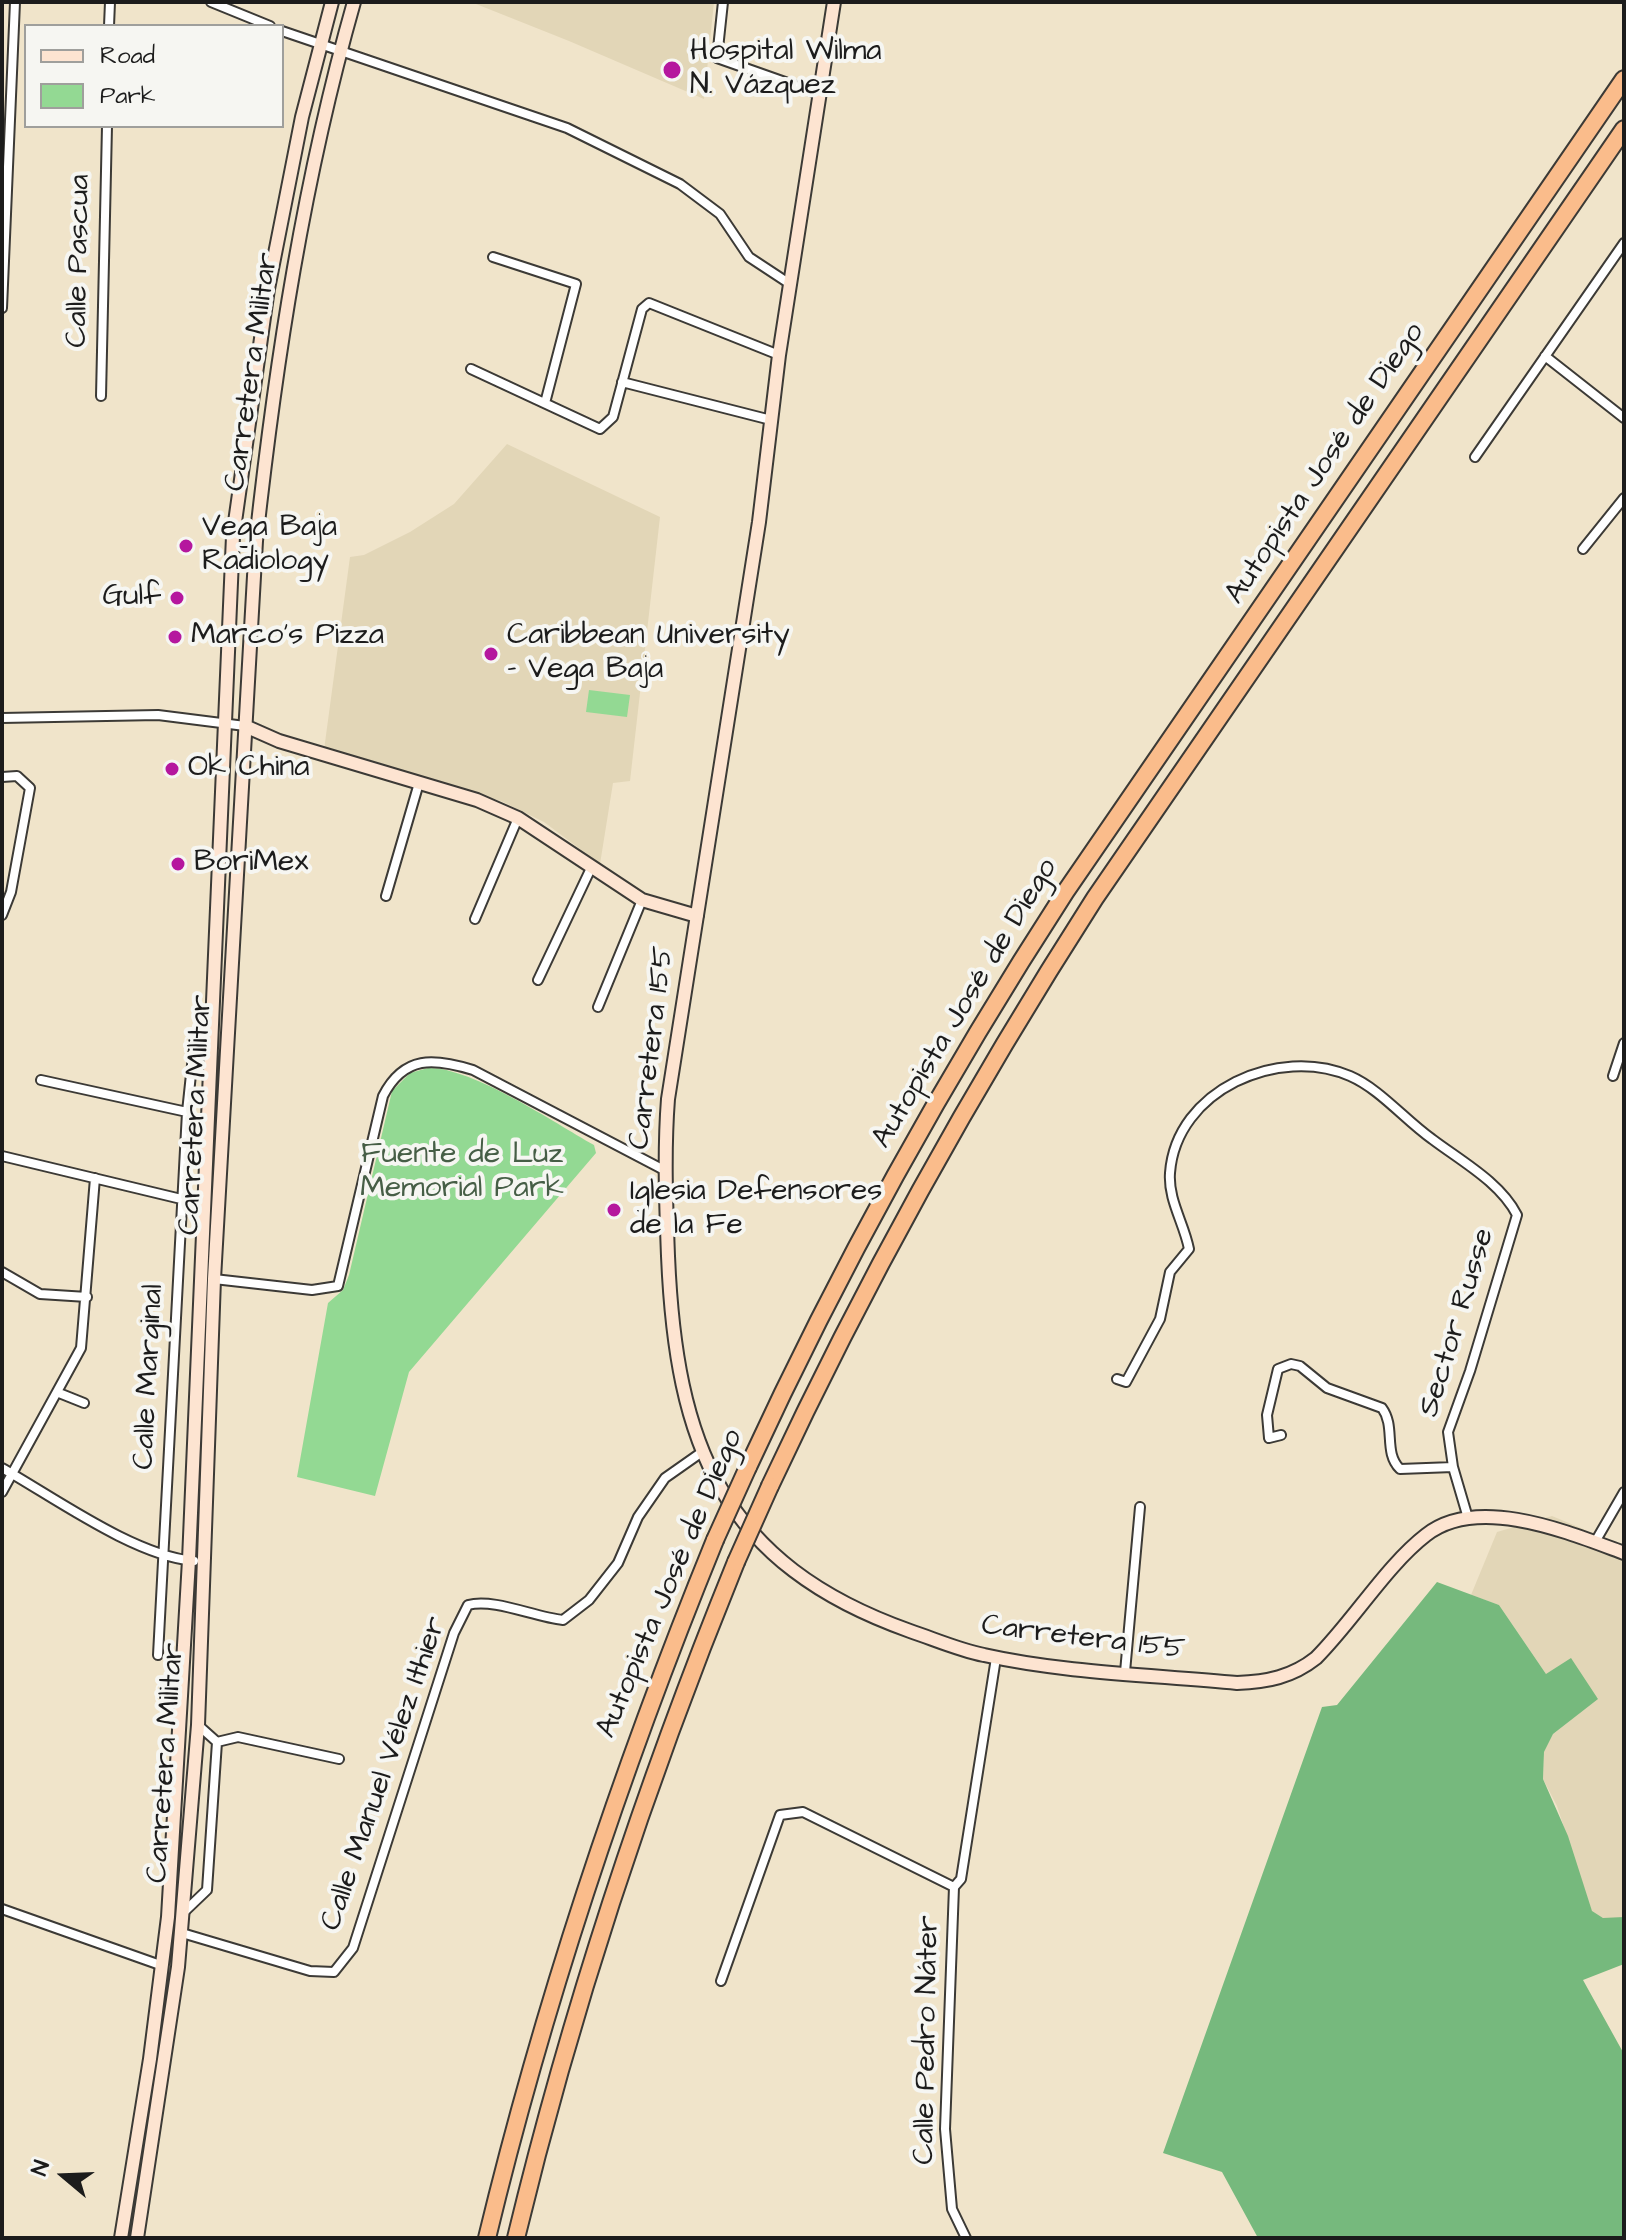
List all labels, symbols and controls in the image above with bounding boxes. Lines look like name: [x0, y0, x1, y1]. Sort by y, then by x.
legend: [24, 24, 284, 128]
place label: Hospital Wilma N. Vázquez: [690, 35, 882, 106]
text: Road: [100, 39, 155, 73]
marker: Hospital Wilma N. Vázquez: [661, 59, 683, 81]
text: Park: [100, 79, 156, 113]
street label: Calle Pascua: [60, 174, 100, 348]
street label: Carretera Militar: [218, 250, 288, 494]
street label: Autopista José de Diego: [1218, 317, 1434, 611]
place label: Vega Baja Radiology: [202, 511, 337, 582]
marker: Vega Baja Radiology: [177, 537, 195, 555]
place label: Gulf: [102, 580, 161, 616]
marker: Gulf: [168, 589, 186, 607]
place label: Marco's Pizza: [191, 619, 384, 655]
place label: Caribbean University - Vega Baja: [507, 619, 790, 690]
marker: Marco's Pizza: [166, 628, 184, 646]
marker: Caribbean University - Vega Baja: [482, 645, 500, 663]
place label: Ok China: [188, 751, 309, 787]
marker: Ok China: [163, 760, 181, 778]
place label: BoriMex: [194, 846, 308, 882]
street label: Autopista José de Diego: [865, 853, 1067, 1155]
marker: BoriMex: [169, 855, 187, 873]
street label: Carretera 155: [623, 944, 683, 1152]
street label: Carretera Militar: [173, 994, 221, 1236]
park label: Fuente de Luz Memorial Park: [360, 1138, 564, 1208]
place label: Iglesia Defensores de la Fe: [630, 1175, 882, 1246]
marker: Iglesia Defensores de la Fe: [605, 1201, 623, 1219]
street label: Sector Russe: [1412, 1224, 1504, 1422]
street label: Calle Marginal: [127, 1283, 173, 1471]
street label: Autopista José de Diego: [590, 1424, 752, 1744]
street label: Carretera 155: [979, 1609, 1187, 1669]
street label: Calle Manuel Vélez Ithier: [314, 1613, 456, 1935]
street label: Carretera Militar: [141, 1642, 193, 1884]
street label: Calle Pedro Náter: [908, 1915, 948, 2165]
north arrow: [24, 2136, 104, 2216]
text: N: [24, 2156, 58, 2180]

